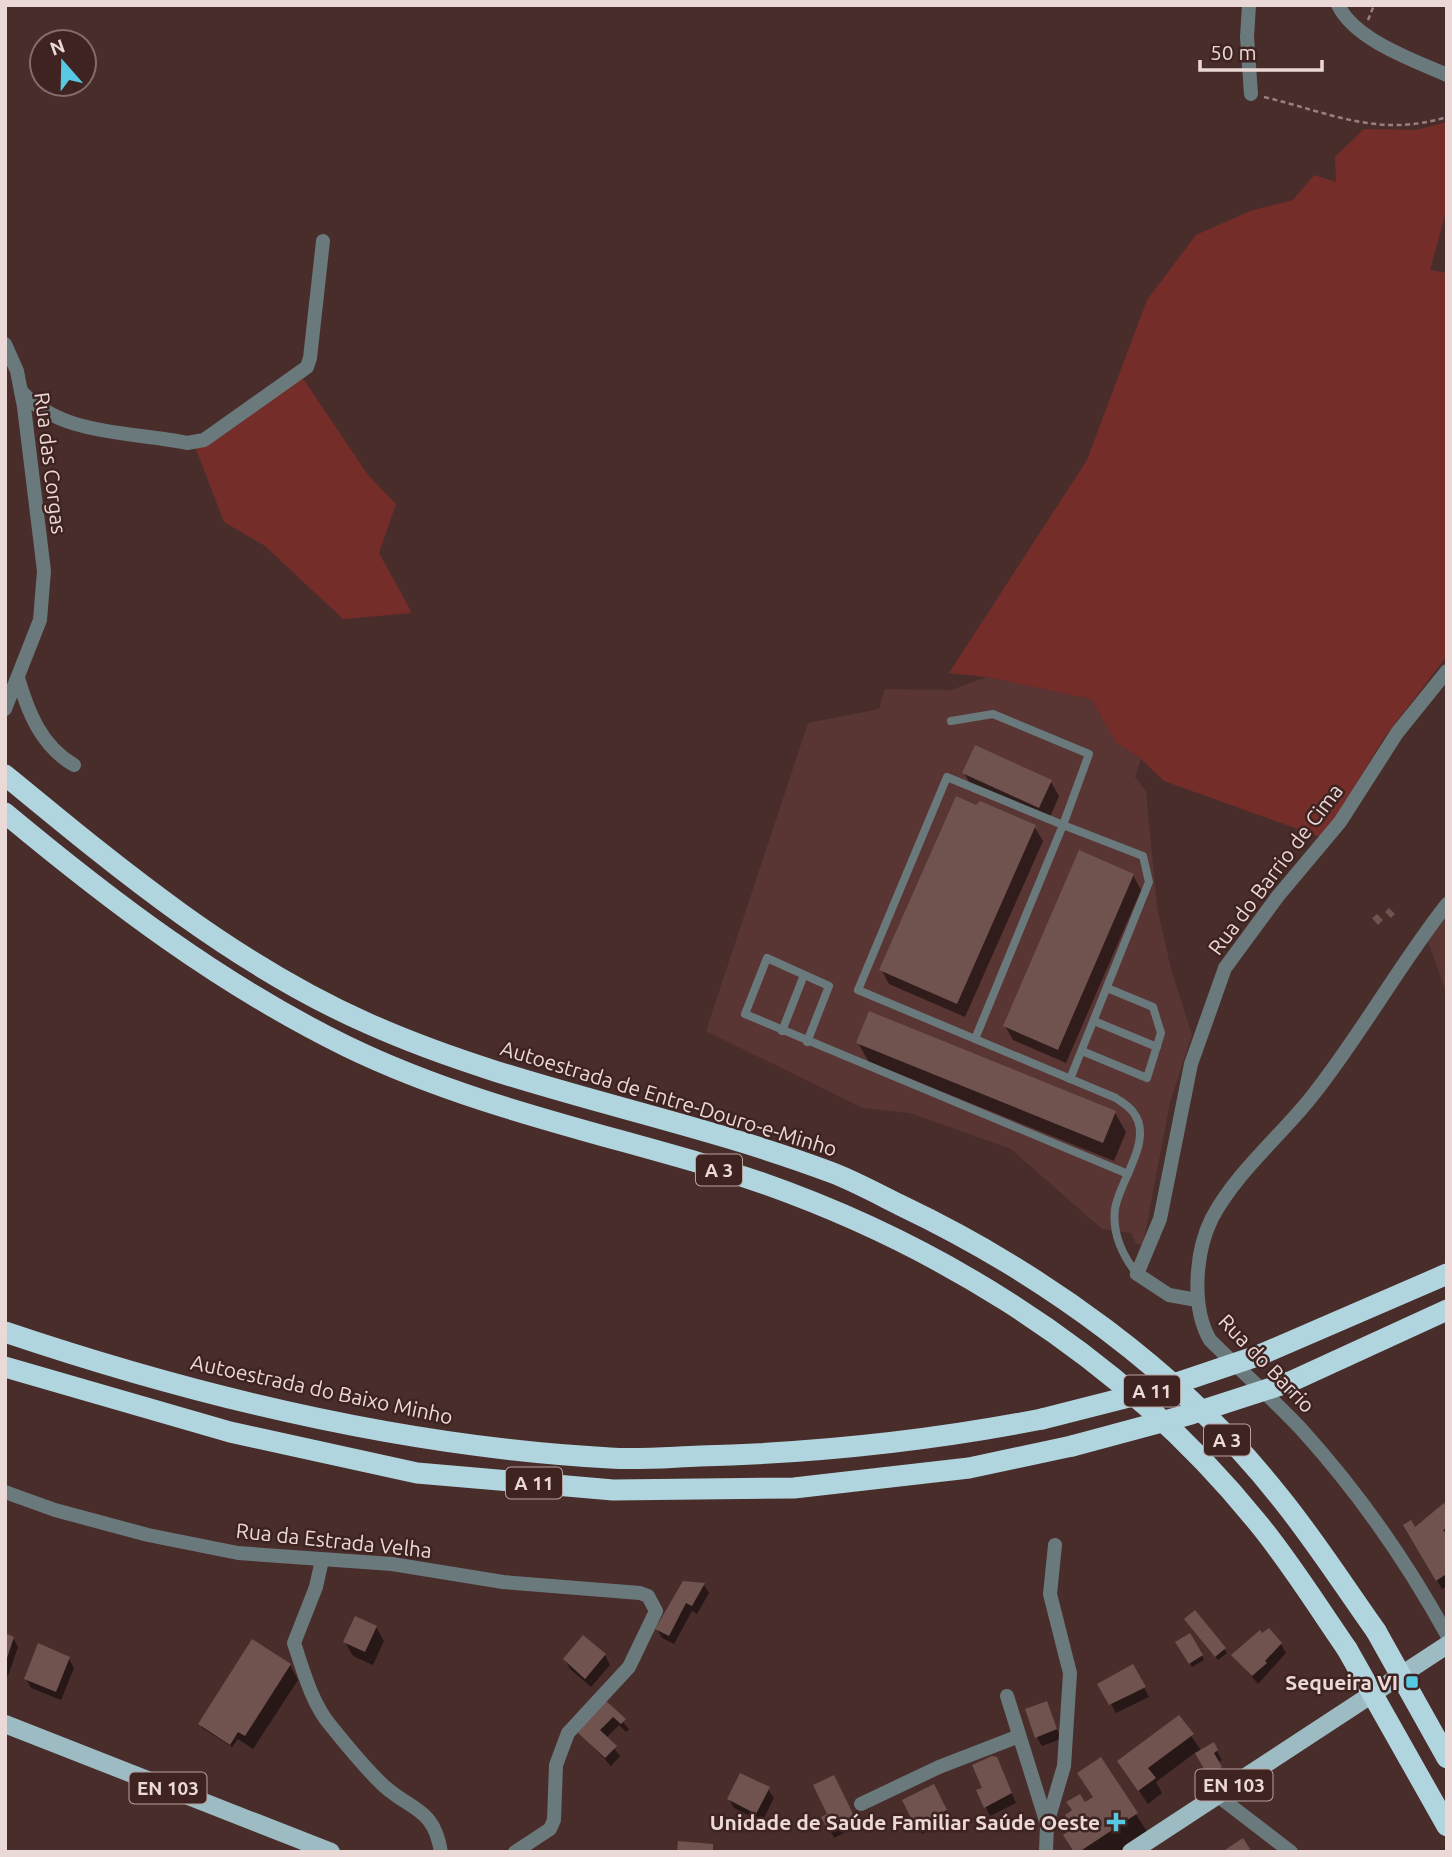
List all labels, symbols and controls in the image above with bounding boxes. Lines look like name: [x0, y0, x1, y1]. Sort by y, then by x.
north arrow: [28, 28, 98, 98]
scale bar: [1200, 28, 1322, 72]
text: N: [47, 34, 68, 60]
text: 50 m: [1210, 40, 1257, 64]
street label: Rua das Corgas: [30, 391, 72, 535]
street label: Rua do Barrio de Cima: [1203, 779, 1347, 959]
street label: Autoestrada de Entre-Douro-e-Minho: [498, 1035, 840, 1161]
road number: A 3: [696, 1154, 742, 1186]
street label: Rua do Barrio: [1214, 1309, 1320, 1417]
street label: Autoestrada do Baixo Minho: [189, 1349, 455, 1429]
road number: A 11: [1124, 1376, 1180, 1406]
road number: A 3: [1204, 1424, 1250, 1456]
road number: A 11: [506, 1468, 562, 1498]
street label: Rua da Estrada Velha: [235, 1518, 433, 1562]
place label: Sequeira VI: [1285, 1670, 1398, 1694]
marker: Sequeira VI: [1404, 1674, 1420, 1690]
road number: EN 103: [1196, 1770, 1272, 1800]
road number: EN 103: [130, 1772, 206, 1803]
place label: Unidade de Saúde Familiar Saúde Oeste: [710, 1810, 1100, 1834]
marker: Unidade de Saúde Familiar Saúde Oeste: [1106, 1812, 1126, 1832]

